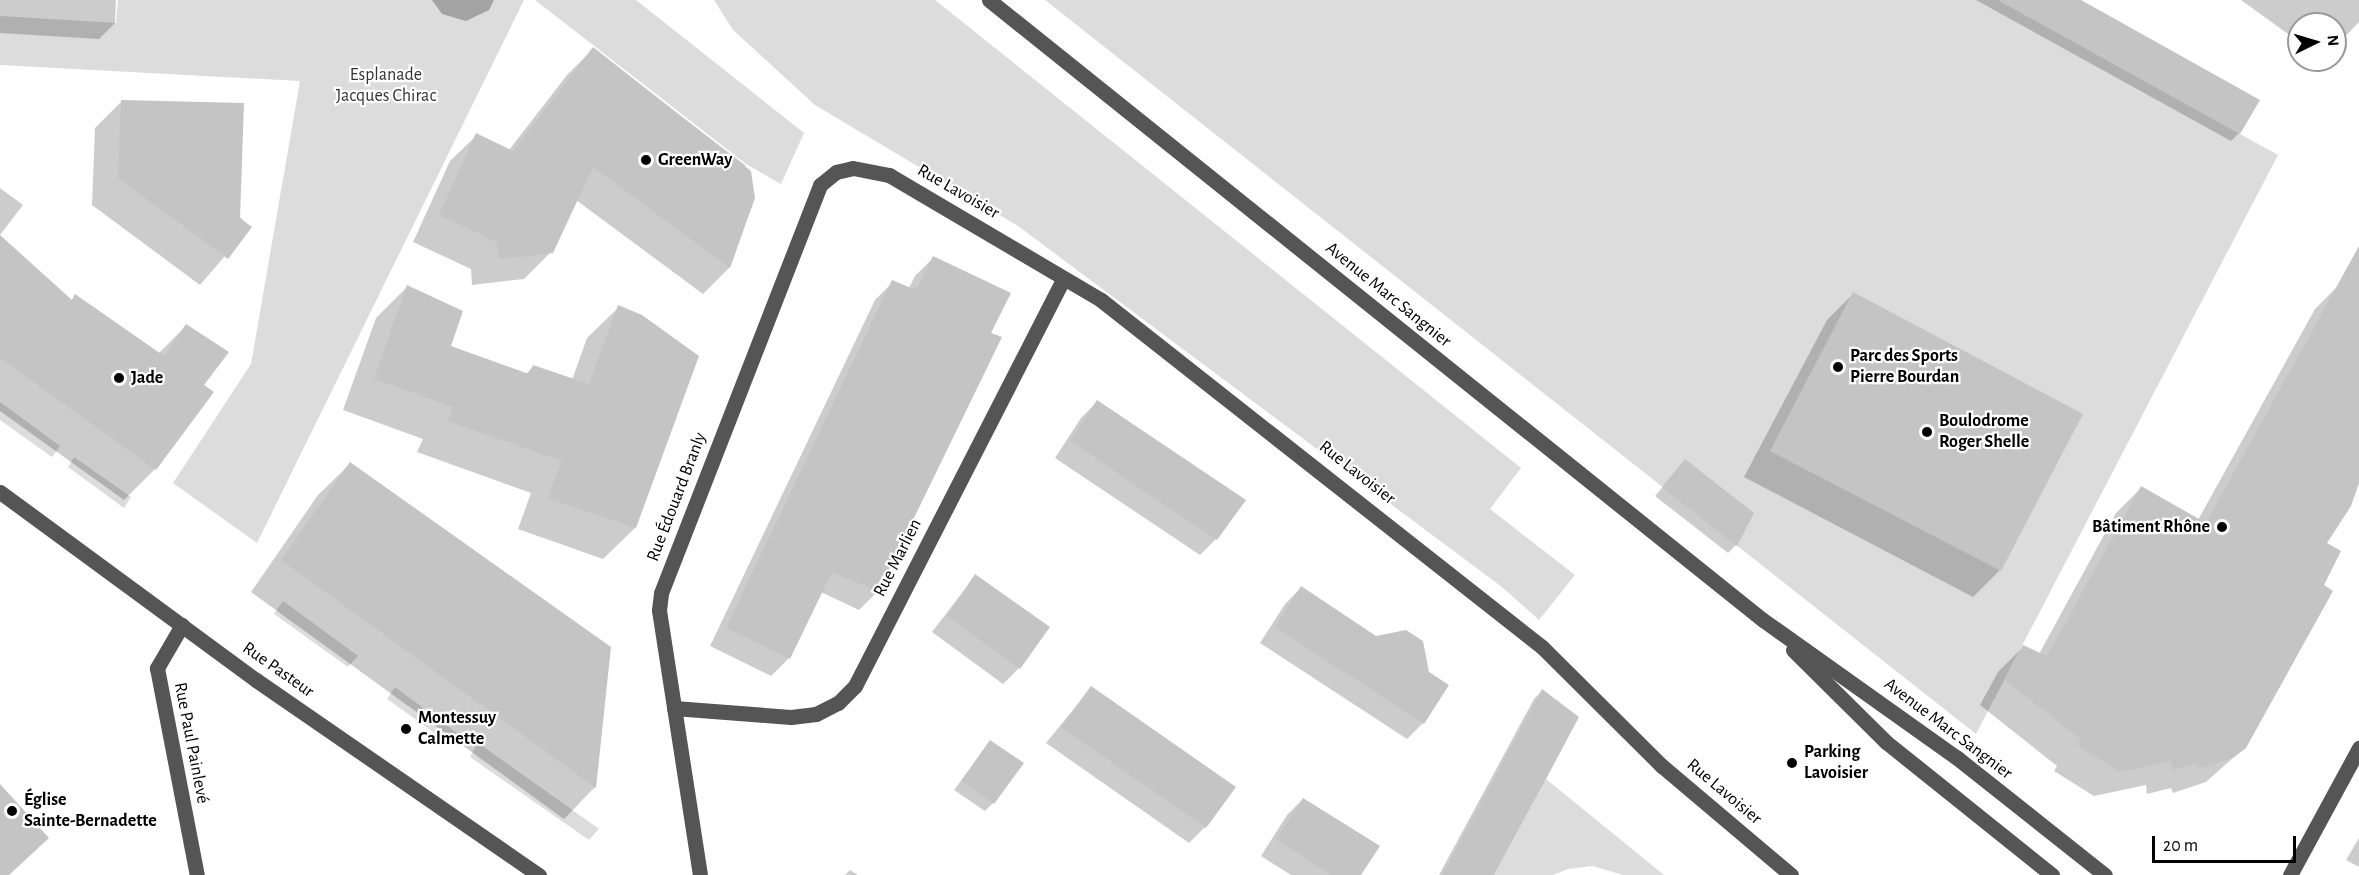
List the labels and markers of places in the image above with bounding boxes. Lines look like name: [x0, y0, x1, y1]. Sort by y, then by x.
place label: GreenWay: [658, 149, 732, 171]
marker: GreenWay: [639, 153, 653, 167]
place label: Parc des Sports Pierre Bourdan: [1850, 346, 1959, 388]
marker: Parc des Sports Pierre Bourdan: [1831, 360, 1845, 374]
place label: Jade: [131, 367, 163, 389]
marker: Jade: [112, 371, 126, 385]
place label: Boulodrome Roger Shelle: [1939, 411, 2029, 454]
marker: Boulodrome Roger Shelle: [1920, 425, 1934, 439]
place label: Bâtiment Rhône: [2092, 516, 2210, 538]
marker: Bâtiment Rhône: [2215, 520, 2229, 534]
place label: Montessuy Calmette: [418, 708, 496, 750]
marker: Montessuy Calmette: [399, 722, 413, 736]
place label: Parking Lavoisier: [1804, 742, 1868, 784]
marker: Parking Lavoisier: [1785, 756, 1799, 770]
place label: Église Sainte-Bernadette: [24, 790, 157, 832]
marker: Église Sainte-Bernadette: [5, 804, 19, 818]

